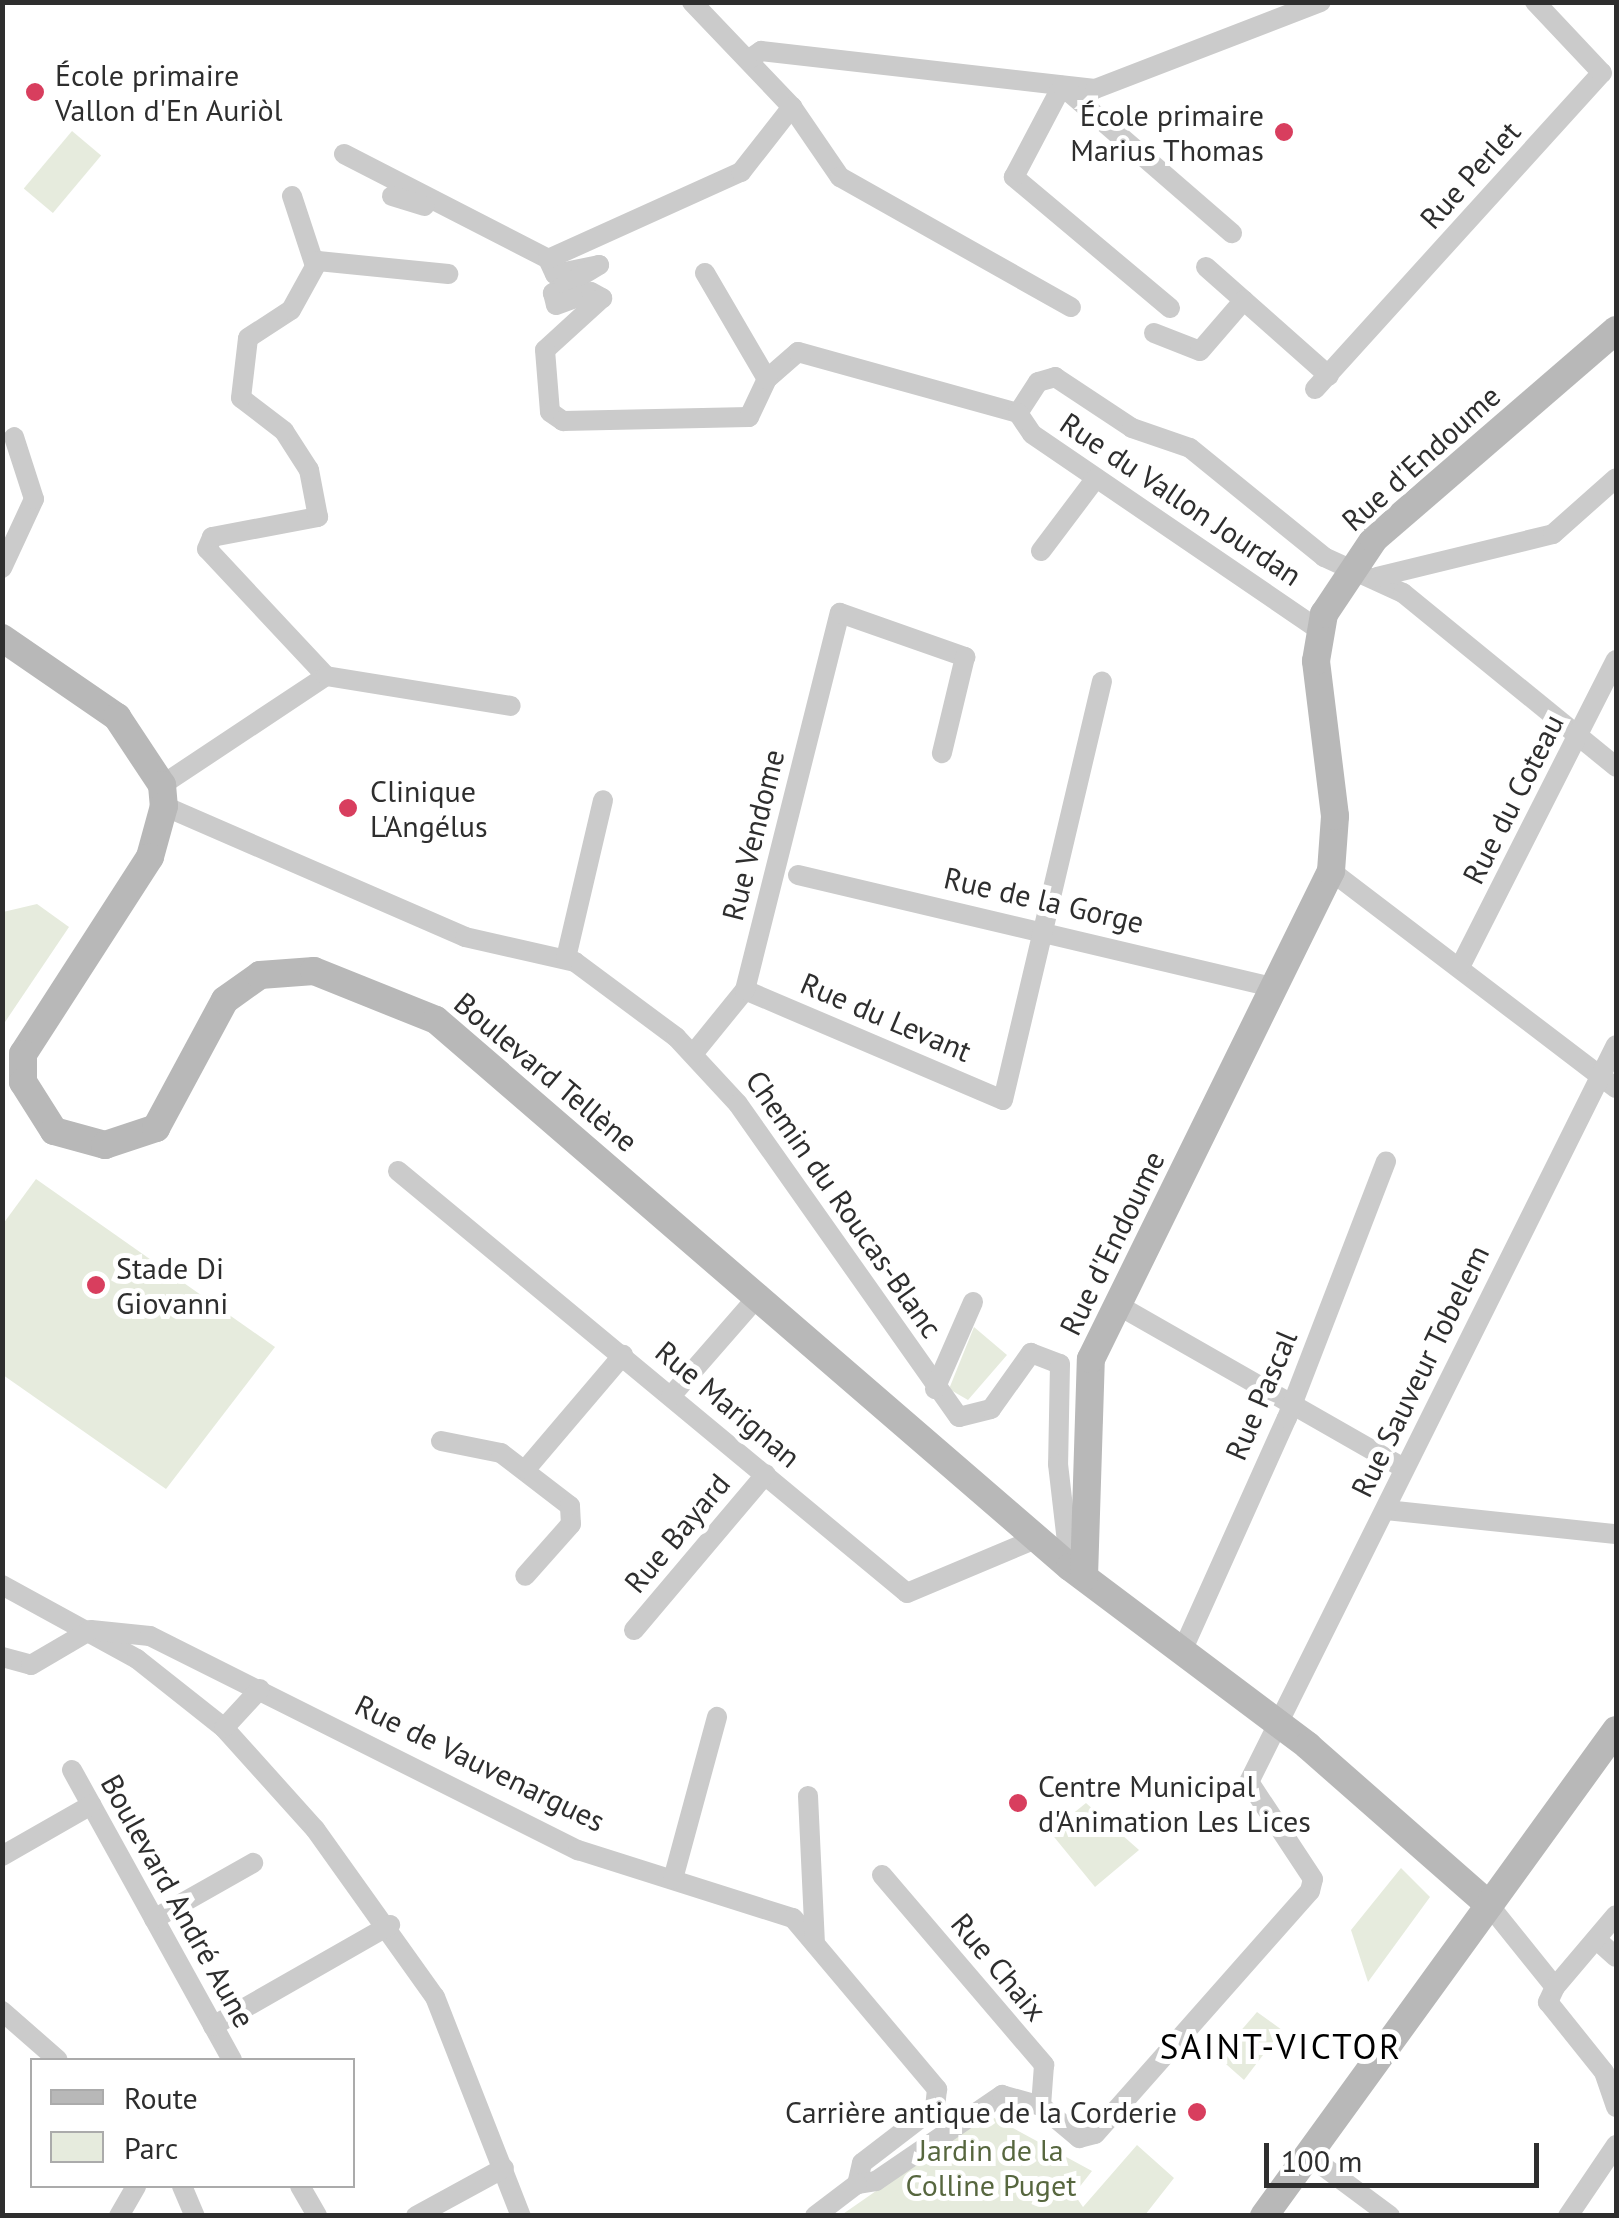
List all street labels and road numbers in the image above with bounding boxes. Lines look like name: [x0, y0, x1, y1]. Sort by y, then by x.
street label: Rue Perlet: [1412, 114, 1528, 236]
street label: Rue d'Endoume: [1335, 378, 1507, 538]
street label: Rue du Vallon Jourdan: [1053, 405, 1309, 593]
street label: Rue du Coteau: [1455, 708, 1571, 890]
street label: Rue Vendome: [714, 745, 792, 925]
street label: Rue de la Gorge: [941, 860, 1147, 940]
street label: Rue du Levant: [795, 965, 977, 1069]
street label: Boulevard Tellène: [447, 985, 645, 1159]
street label: Chemin du Roucas-Blanc: [738, 1064, 950, 1344]
street label: Rue d'Endoume: [1052, 1145, 1172, 1341]
street label: Rue Sauveur Tobelem: [1343, 1239, 1497, 1503]
street label: Rue Pascal: [1218, 1325, 1304, 1465]
street label: Rue Marignan: [648, 1333, 808, 1475]
street label: Rue Bayard: [617, 1466, 737, 1600]
street label: Rue de Vauvenargues: [349, 1687, 611, 1839]
street label: Boulevard André Aune: [93, 1767, 263, 2035]
street label: Rue Chaix: [944, 1906, 1054, 2028]

